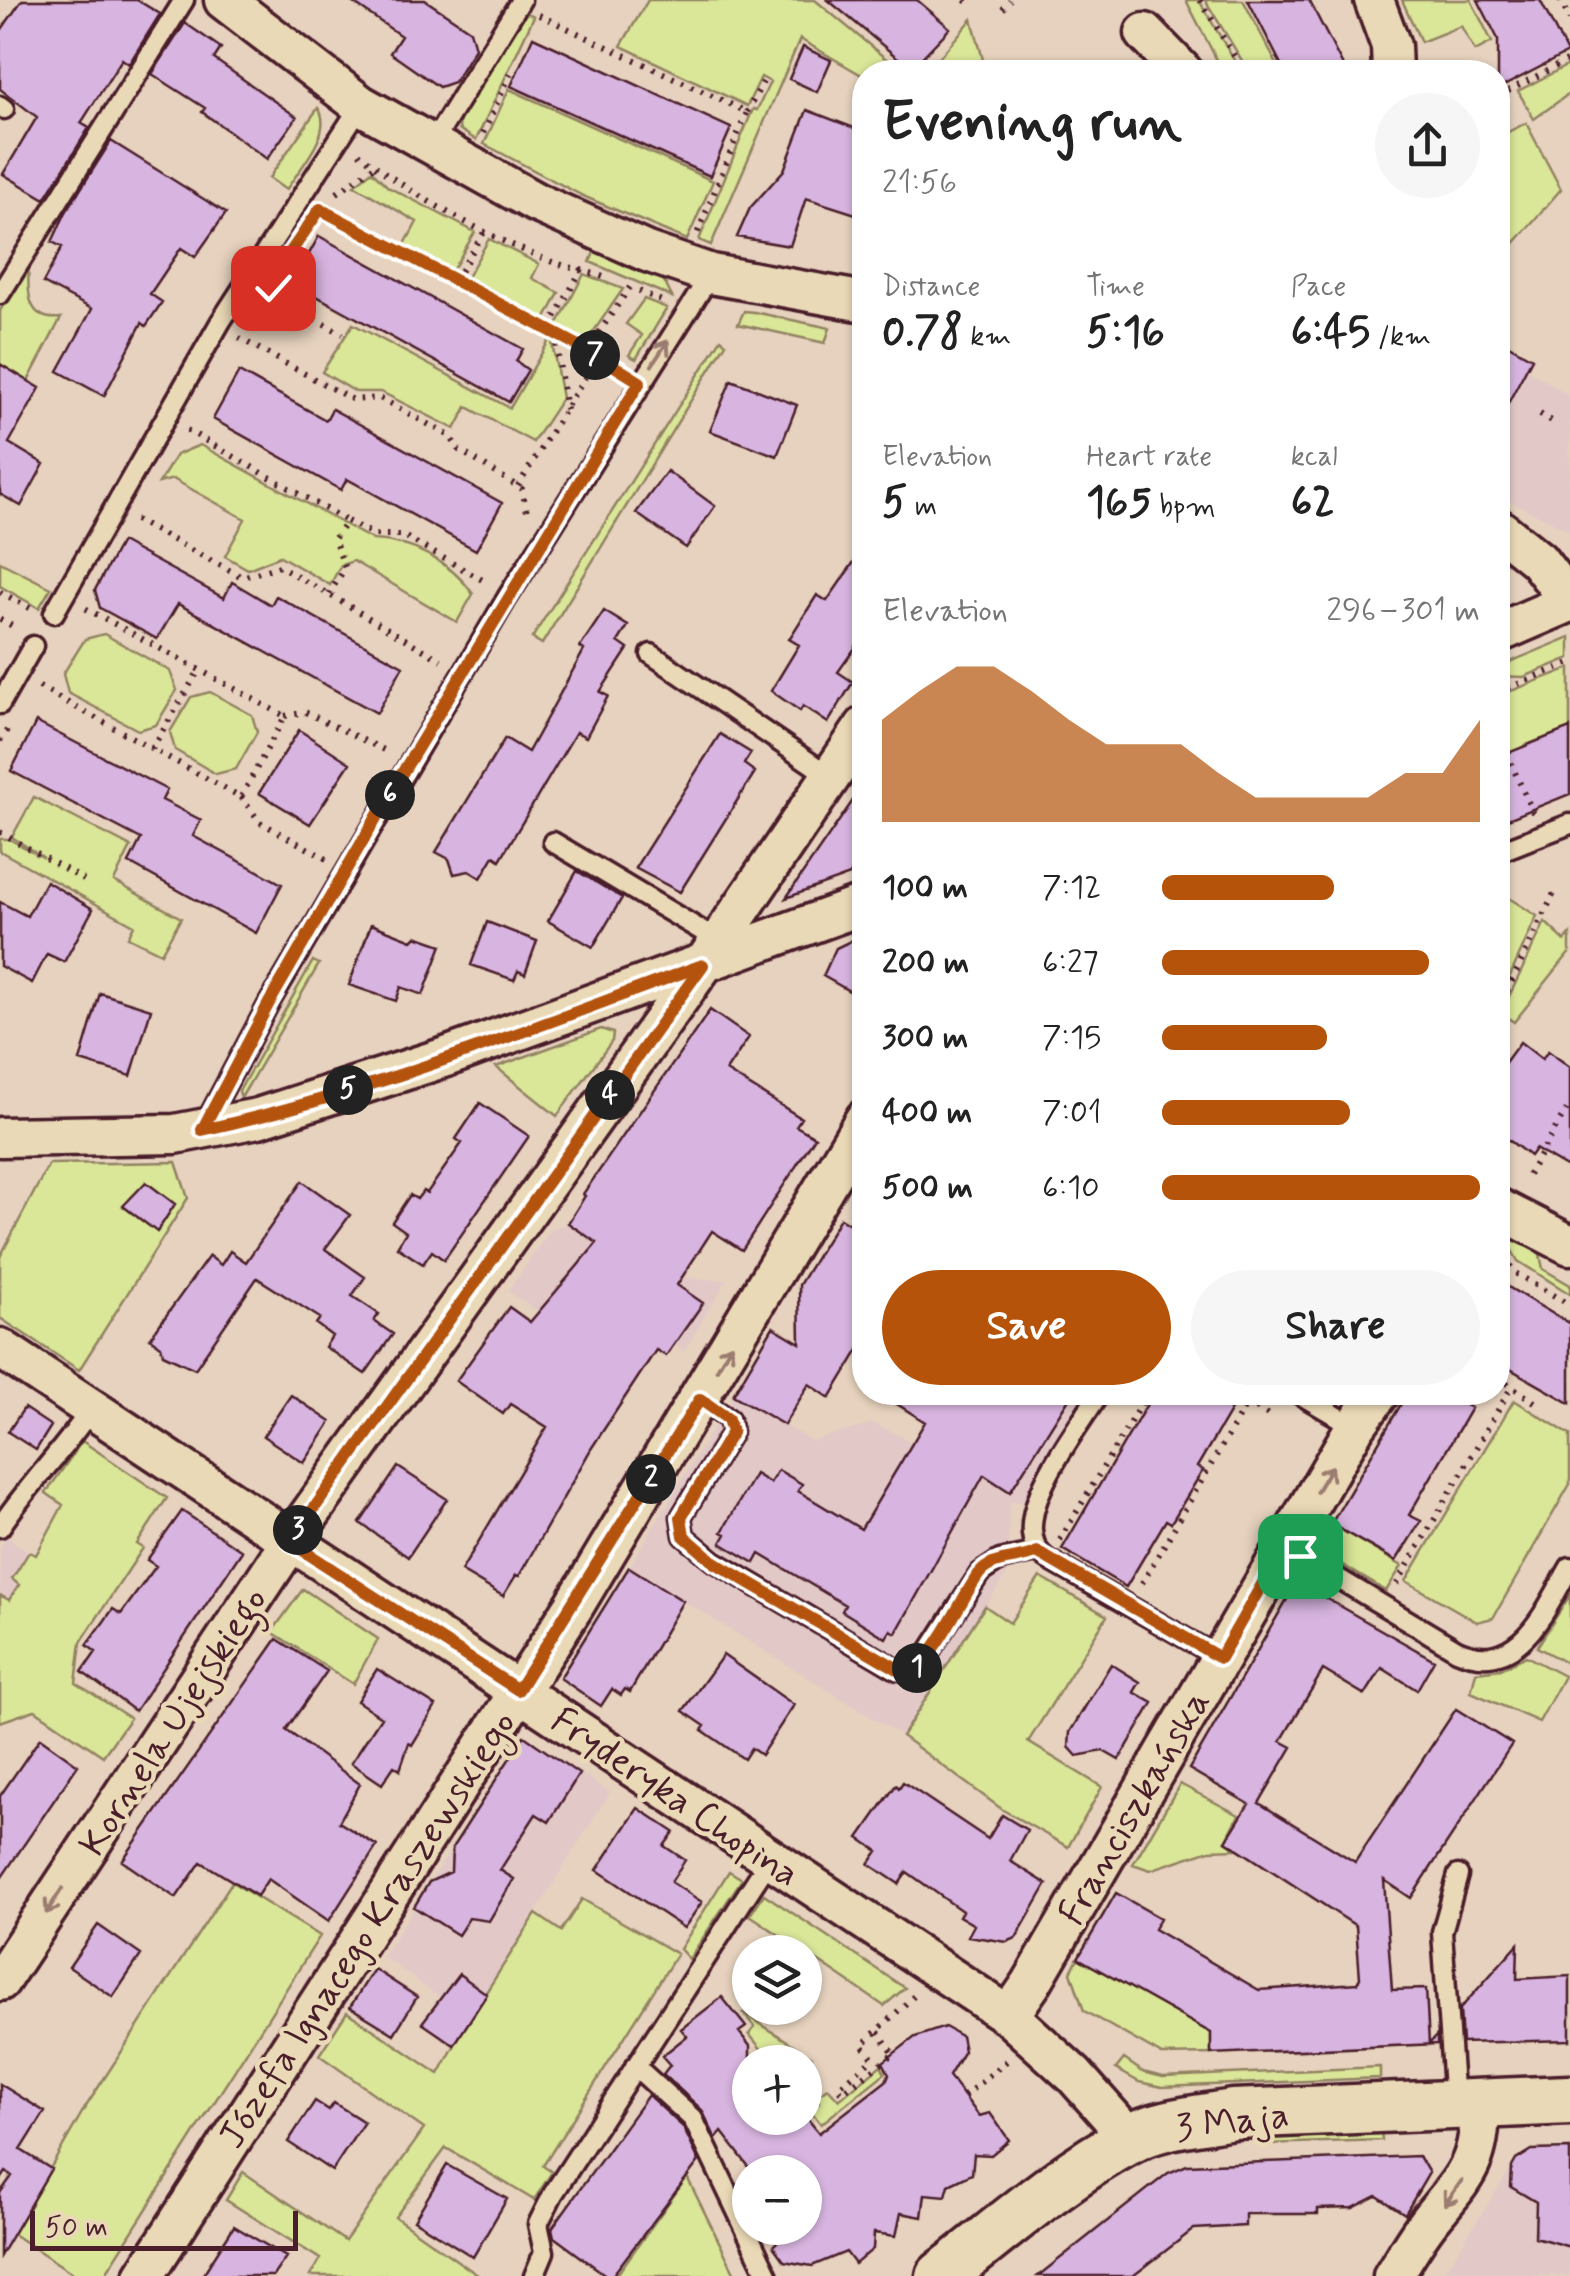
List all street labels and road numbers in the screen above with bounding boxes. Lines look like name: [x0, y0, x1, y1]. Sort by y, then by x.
street label: Kornela Ujejskiego: [69, 1579, 283, 1868]
street label: Franciszkańska: [1048, 1682, 1222, 1935]
street label: Fryderyka Chopina: [541, 1697, 808, 1899]
street label: Józefa Ignacego Kraszewskiego: [208, 1702, 531, 2161]
street label: 3 Maja: [1173, 2091, 1292, 2154]

